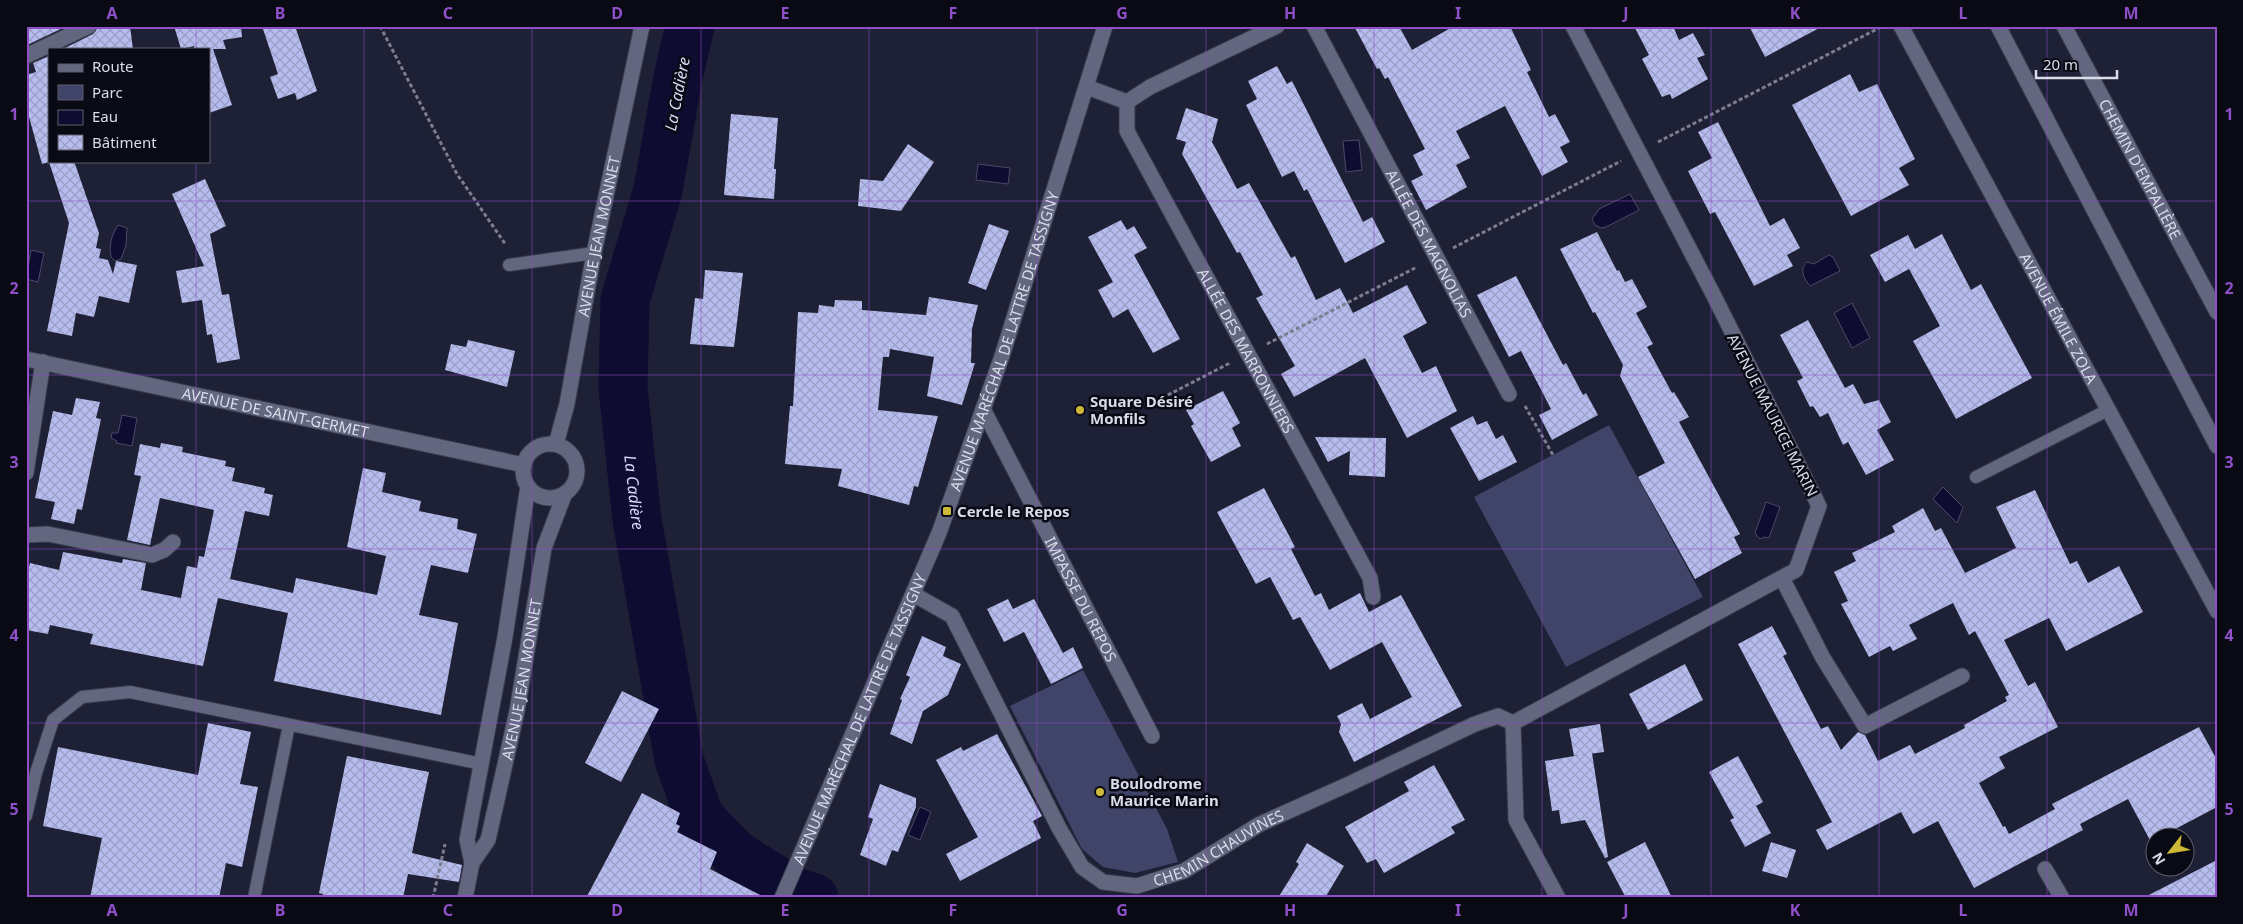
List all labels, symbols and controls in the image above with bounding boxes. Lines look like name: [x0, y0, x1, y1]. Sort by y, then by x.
text: A: [106, 2, 118, 24]
text: B: [275, 2, 285, 24]
text: C: [443, 2, 453, 24]
text: D: [611, 2, 623, 24]
text: E: [781, 2, 790, 24]
text: F: [949, 2, 957, 24]
text: G: [1116, 2, 1128, 24]
text: H: [1284, 2, 1296, 24]
text: I: [1455, 2, 1461, 24]
text: J: [1621, 2, 1629, 24]
text: K: [1790, 2, 1801, 24]
text: L: [1959, 2, 1968, 24]
text: M: [2123, 2, 2139, 24]
legend: [48, 48, 210, 162]
scale bar: [2036, 48, 2117, 80]
text: 20 m: [2043, 54, 2078, 74]
water label: La Cadière: [659, 55, 695, 133]
text: Route: [92, 56, 134, 76]
text: Parc: [92, 82, 123, 102]
street label: CHEMIN D'EMPALIÈRE: [2095, 95, 2186, 242]
text: 1: [9, 103, 19, 125]
text: 1: [2224, 103, 2234, 125]
text: Eau: [92, 106, 118, 126]
text: Bâtiment: [92, 132, 157, 152]
street label: AVENUE JEAN MONNET: [573, 154, 624, 318]
street label: ALLÉE DES MAGNOLIAS: [1382, 166, 1477, 321]
street label: AVENUE MARÉCHAL DE LATTRE DE TASSIGNY: [945, 188, 1063, 494]
street label: AVENUE ÉMILE ZOLA: [2015, 249, 2102, 387]
street label: ALLÉE DES MARRONNIERS: [1193, 265, 1299, 437]
text: 2: [9, 277, 19, 299]
text: 2: [2224, 277, 2234, 299]
street label: AVENUE MAURICE MARIN: [1723, 330, 1823, 500]
street label: AVENUE DE SAINT-GERMET: [180, 383, 371, 442]
place label: Square Désiré Monfils: [1090, 391, 1193, 428]
marker: Square Désiré Monfils: [1074, 404, 1086, 416]
text: 3: [9, 451, 19, 473]
text: 3: [2224, 451, 2234, 473]
water label: La Cadière: [619, 454, 650, 531]
place label: Cercle le Repos: [957, 501, 1070, 521]
marker: Cercle le Repos: [941, 505, 953, 517]
street label: IMPASSE DU REPOS: [1041, 533, 1122, 665]
street label: AVENUE MARÉCHAL DE LATTRE DE TASSIGNY: [788, 570, 931, 867]
street label: AVENUE JEAN MONNET: [496, 597, 546, 762]
text: 4: [9, 624, 19, 646]
text: 4: [2224, 624, 2234, 646]
place label: Boulodrome Maurice Marin: [1110, 773, 1219, 810]
marker: Boulodrome Maurice Marin: [1094, 786, 1106, 798]
text: 5: [9, 798, 19, 820]
text: 5: [2224, 798, 2234, 820]
street label: CHEMIN CHAUVINES: [1150, 805, 1287, 890]
north arrow: [2146, 826, 2196, 876]
text: N: [2147, 849, 2170, 869]
text: A: [106, 899, 118, 921]
text: B: [275, 899, 285, 921]
text: C: [443, 899, 453, 921]
text: D: [611, 899, 623, 921]
text: E: [781, 899, 790, 921]
text: F: [949, 899, 957, 921]
text: G: [1116, 899, 1128, 921]
text: H: [1284, 899, 1296, 921]
text: I: [1455, 899, 1461, 921]
text: J: [1621, 899, 1629, 921]
text: K: [1790, 899, 1801, 921]
text: L: [1959, 899, 1968, 921]
text: M: [2123, 899, 2139, 921]

